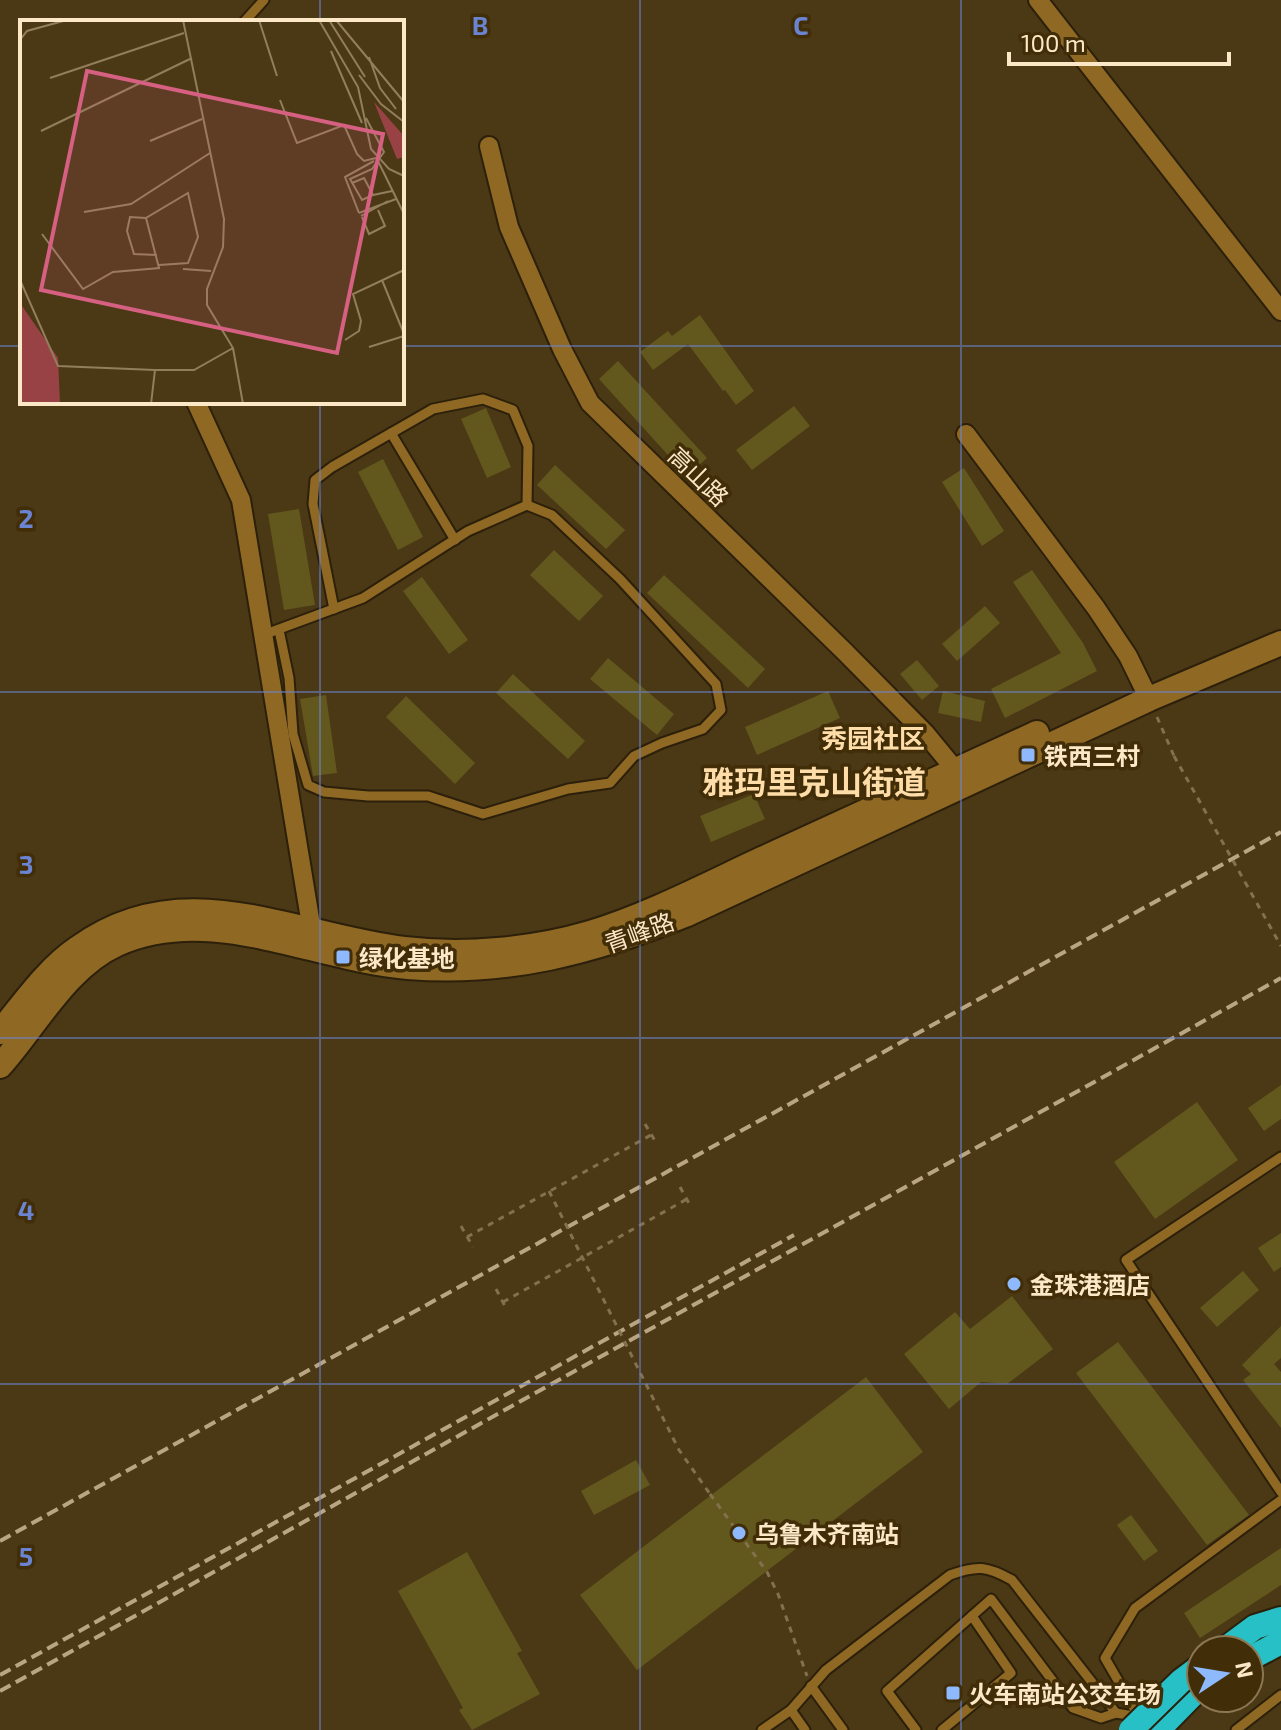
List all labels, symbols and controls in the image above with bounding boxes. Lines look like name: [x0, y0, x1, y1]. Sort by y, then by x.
text: B: [472, 9, 488, 40]
text: C: [793, 9, 809, 40]
scale bar: [1009, 16, 1229, 66]
inset map: [20, 20, 404, 404]
text: 100 m: [1021, 28, 1086, 57]
street label: 高山路: [663, 441, 735, 511]
text: 2: [18, 502, 34, 533]
district label: 秀园社区: [821, 722, 925, 753]
place label: 铁西三村: [1044, 741, 1140, 770]
marker: 铁西三村: [1019, 746, 1037, 764]
district label: 雅玛里克山街道: [702, 762, 926, 800]
text: 3: [19, 848, 33, 879]
street label: 青峰路: [600, 906, 678, 958]
place label: 绿化基地: [359, 943, 455, 972]
marker: 绿化基地: [334, 948, 352, 966]
text: 4: [18, 1194, 34, 1225]
place label: 金珠港酒店: [1030, 1270, 1150, 1299]
marker: 金珠港酒店: [1005, 1275, 1023, 1293]
place label: 乌鲁木齐南站: [755, 1519, 899, 1548]
marker: 乌鲁木齐南站: [730, 1524, 748, 1542]
text: 5: [19, 1540, 33, 1571]
north arrow: [1185, 1634, 1265, 1714]
text: N: [1231, 1659, 1260, 1680]
place label: 火车南站公交车场: [969, 1679, 1161, 1708]
marker: 火车南站公交车场: [944, 1684, 962, 1702]

